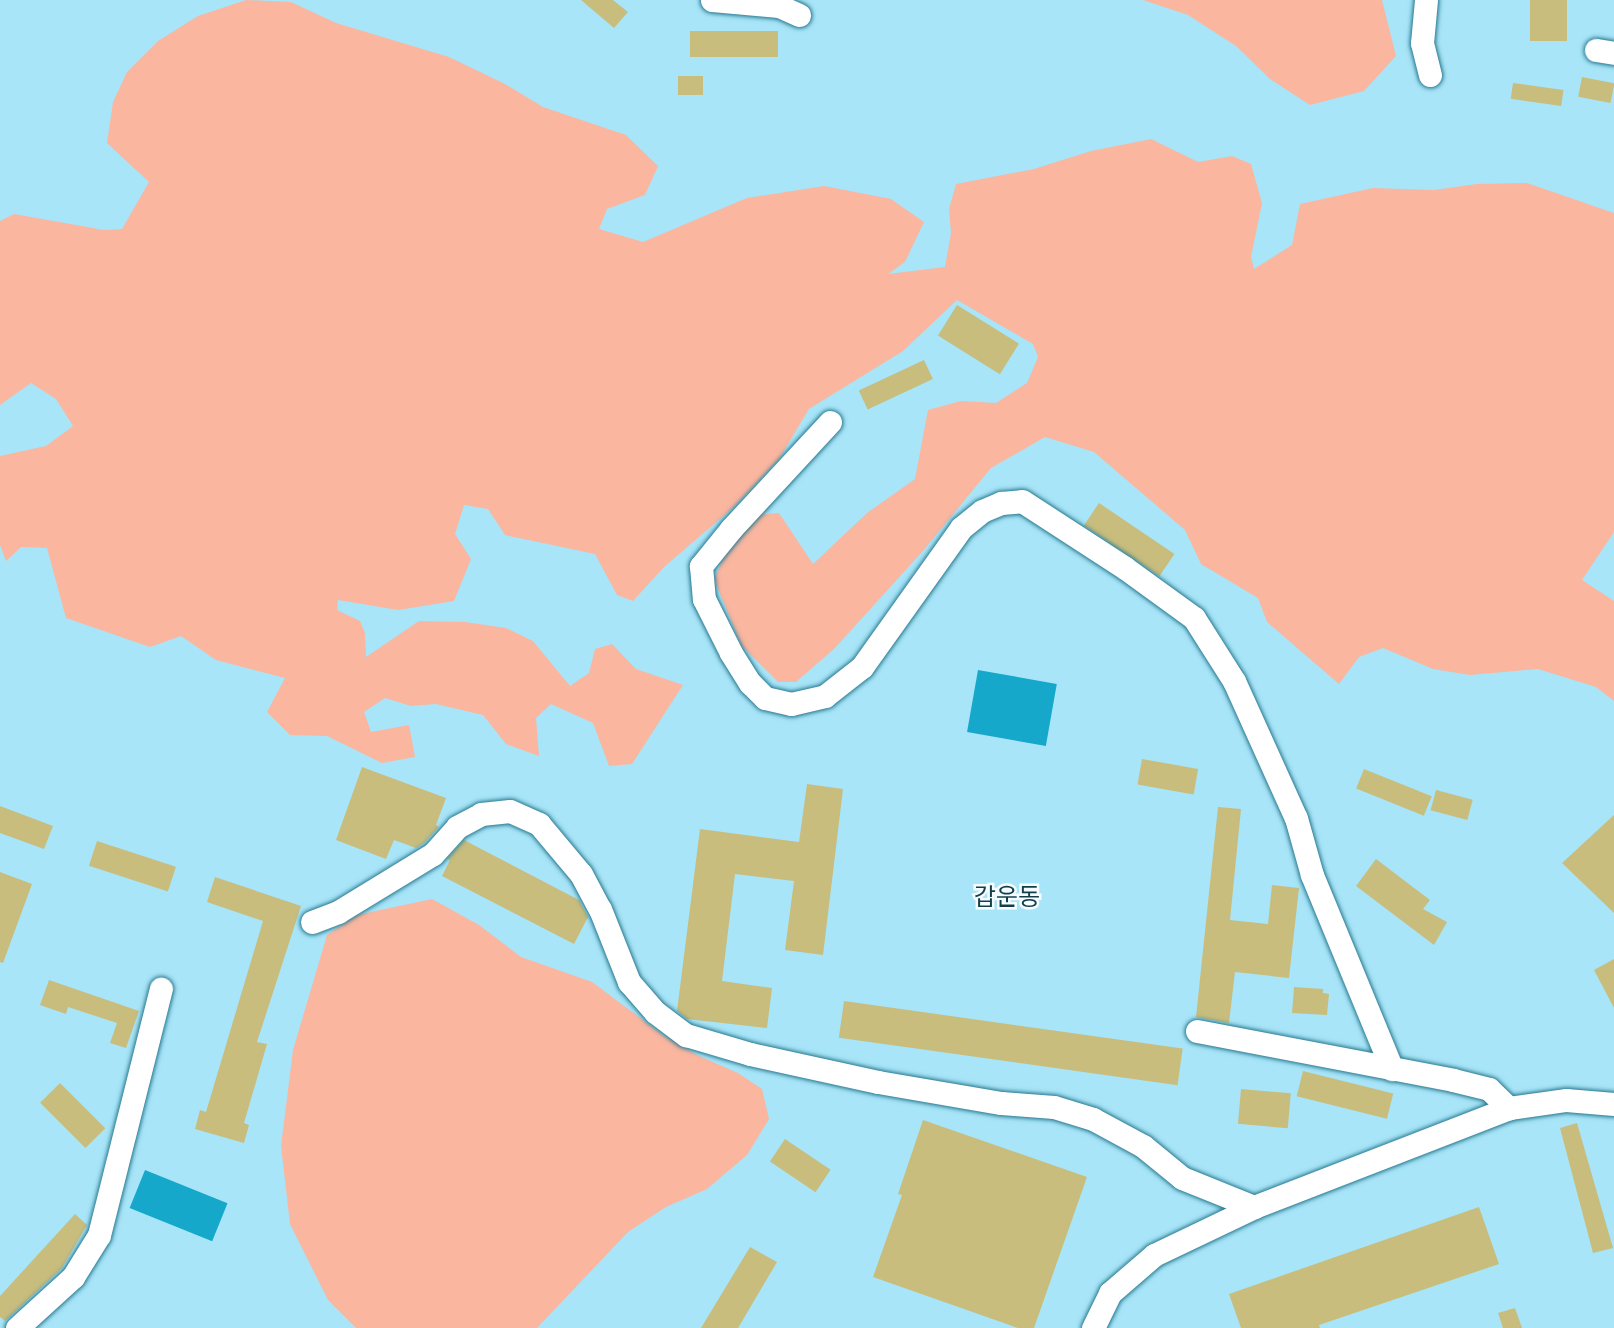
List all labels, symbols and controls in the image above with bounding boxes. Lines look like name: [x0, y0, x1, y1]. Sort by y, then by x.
district label: 갑운동: [974, 883, 1040, 911]

